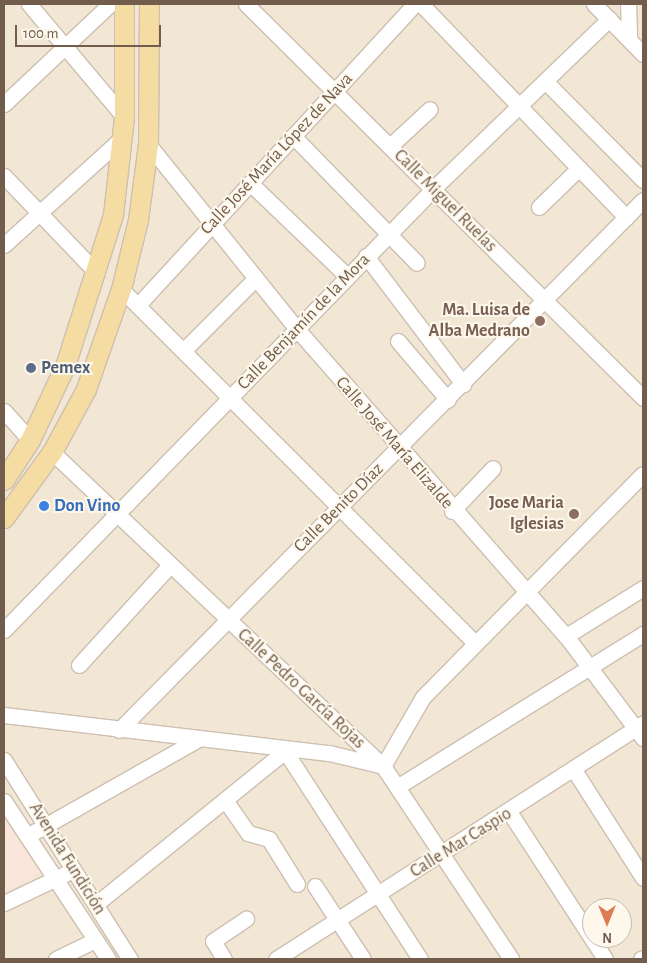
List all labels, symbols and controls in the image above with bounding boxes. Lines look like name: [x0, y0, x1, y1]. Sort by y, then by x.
scale bar: [18, 15, 164, 47]
text: 100 m: [23, 26, 58, 41]
street label: Calle José María López de Nava: [196, 69, 358, 239]
street label: Calle Miguel Ruelas: [389, 145, 501, 257]
street label: Calle Benjamín de la Mora: [233, 249, 375, 395]
place label: Ma. Luisa de Alba Medrano: [428, 300, 530, 342]
marker: Ma. Luisa de Alba Medrano: [534, 315, 546, 327]
place label: Pemex: [41, 357, 90, 379]
marker: Pemex: [25, 362, 37, 374]
street label: Calle José María Elizalde: [331, 372, 457, 514]
street label: Calle Benito Díaz: [290, 459, 388, 557]
place label: Jose Maria Iglesias: [489, 493, 564, 536]
place label: Don Vino: [54, 495, 120, 517]
marker: Don Vino: [38, 500, 50, 512]
marker: Jose Maria Iglesias: [568, 508, 580, 520]
street label: Calle Pedro García Rojas: [233, 624, 369, 754]
street label: Avenida Fundición: [24, 799, 110, 919]
street label: Calle Mar Caspio: [406, 803, 516, 883]
north arrow: [582, 898, 632, 948]
text: N: [602, 930, 612, 944]

